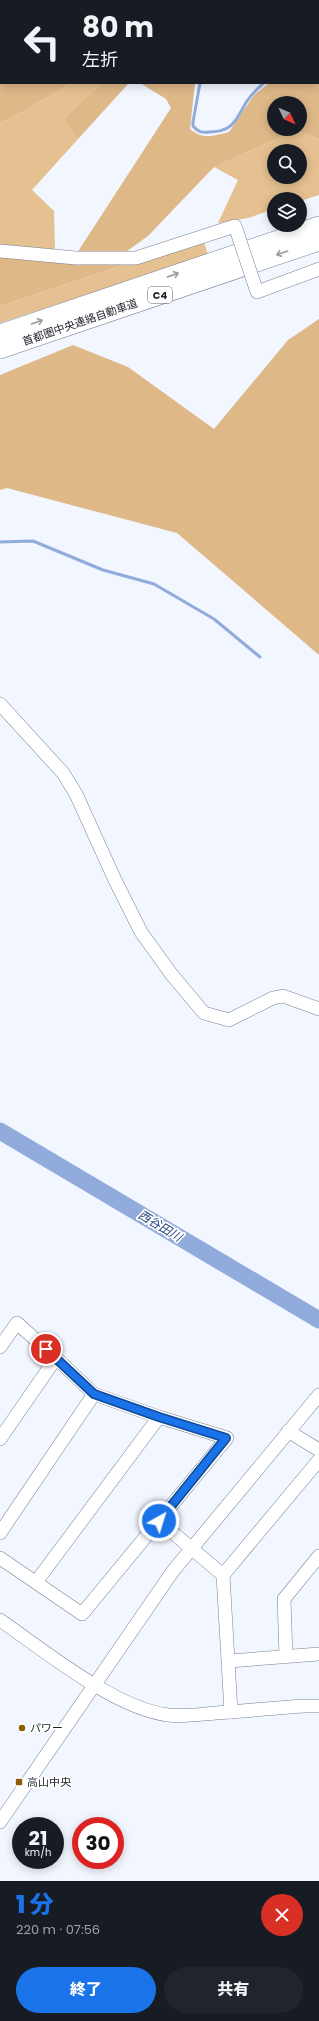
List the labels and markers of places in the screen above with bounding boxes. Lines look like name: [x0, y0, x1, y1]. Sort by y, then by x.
pin: [29, 1332, 63, 1366]
place label: パワー: [30, 1720, 63, 1736]
marker: パワー: [17, 1723, 27, 1733]
place label: 高山中央: [27, 1774, 72, 1790]
marker: 高山中央: [14, 1777, 24, 1787]

